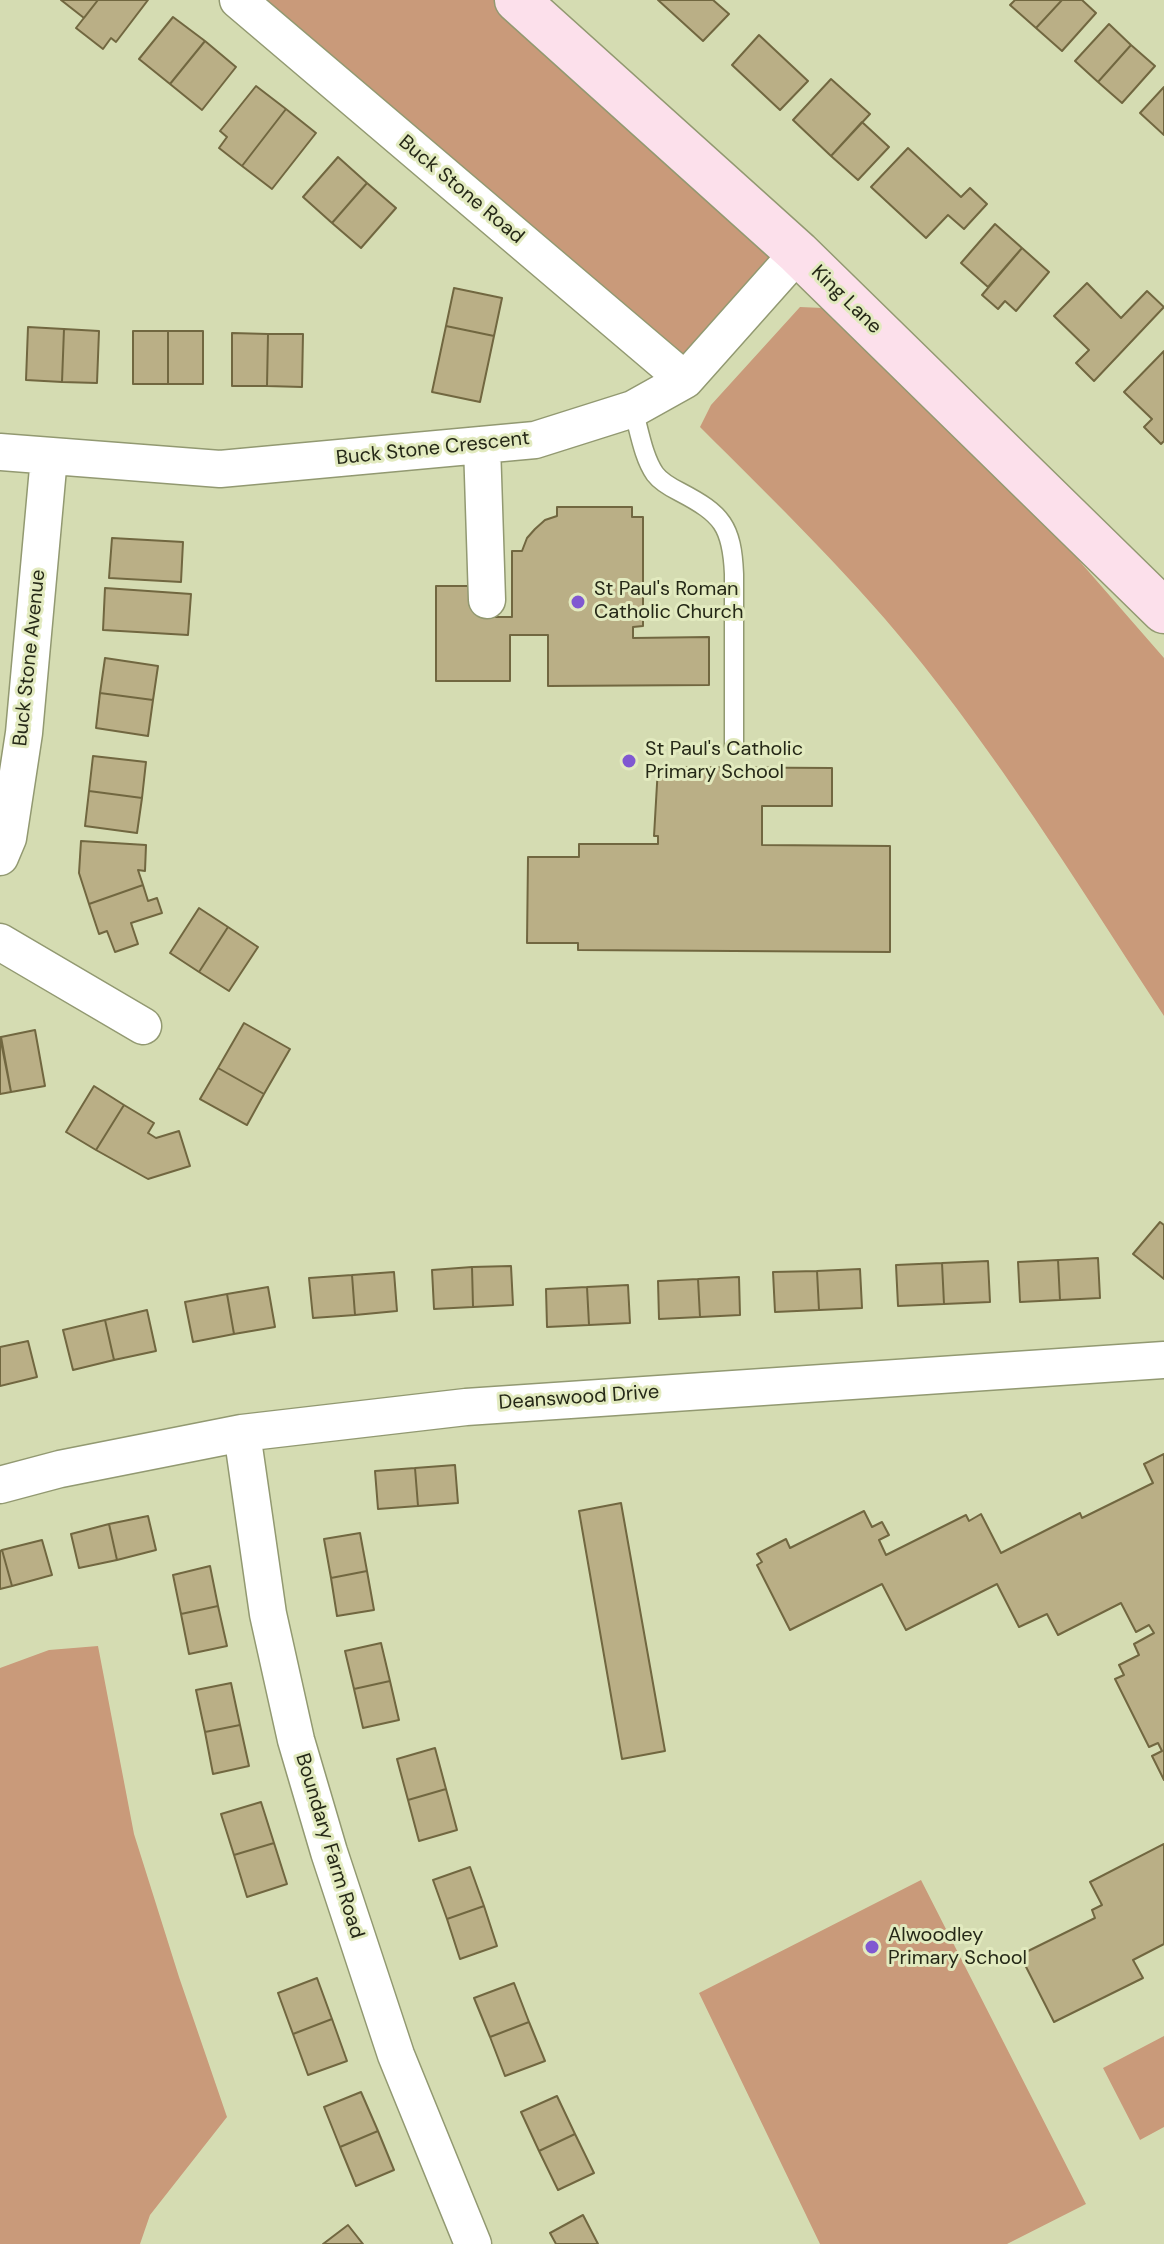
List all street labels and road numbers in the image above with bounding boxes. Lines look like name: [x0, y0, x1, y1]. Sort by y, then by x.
street label: Buck Stone Road: [393, 131, 529, 249]
street label: King Lane: [806, 261, 886, 339]
street label: Buck Stone Crescent: [335, 427, 531, 471]
street label: Buck Stone Avenue: [9, 568, 51, 748]
street label: Deanswood Drive: [498, 1380, 660, 1416]
street label: Boundary Farm Road: [289, 1751, 369, 1941]

